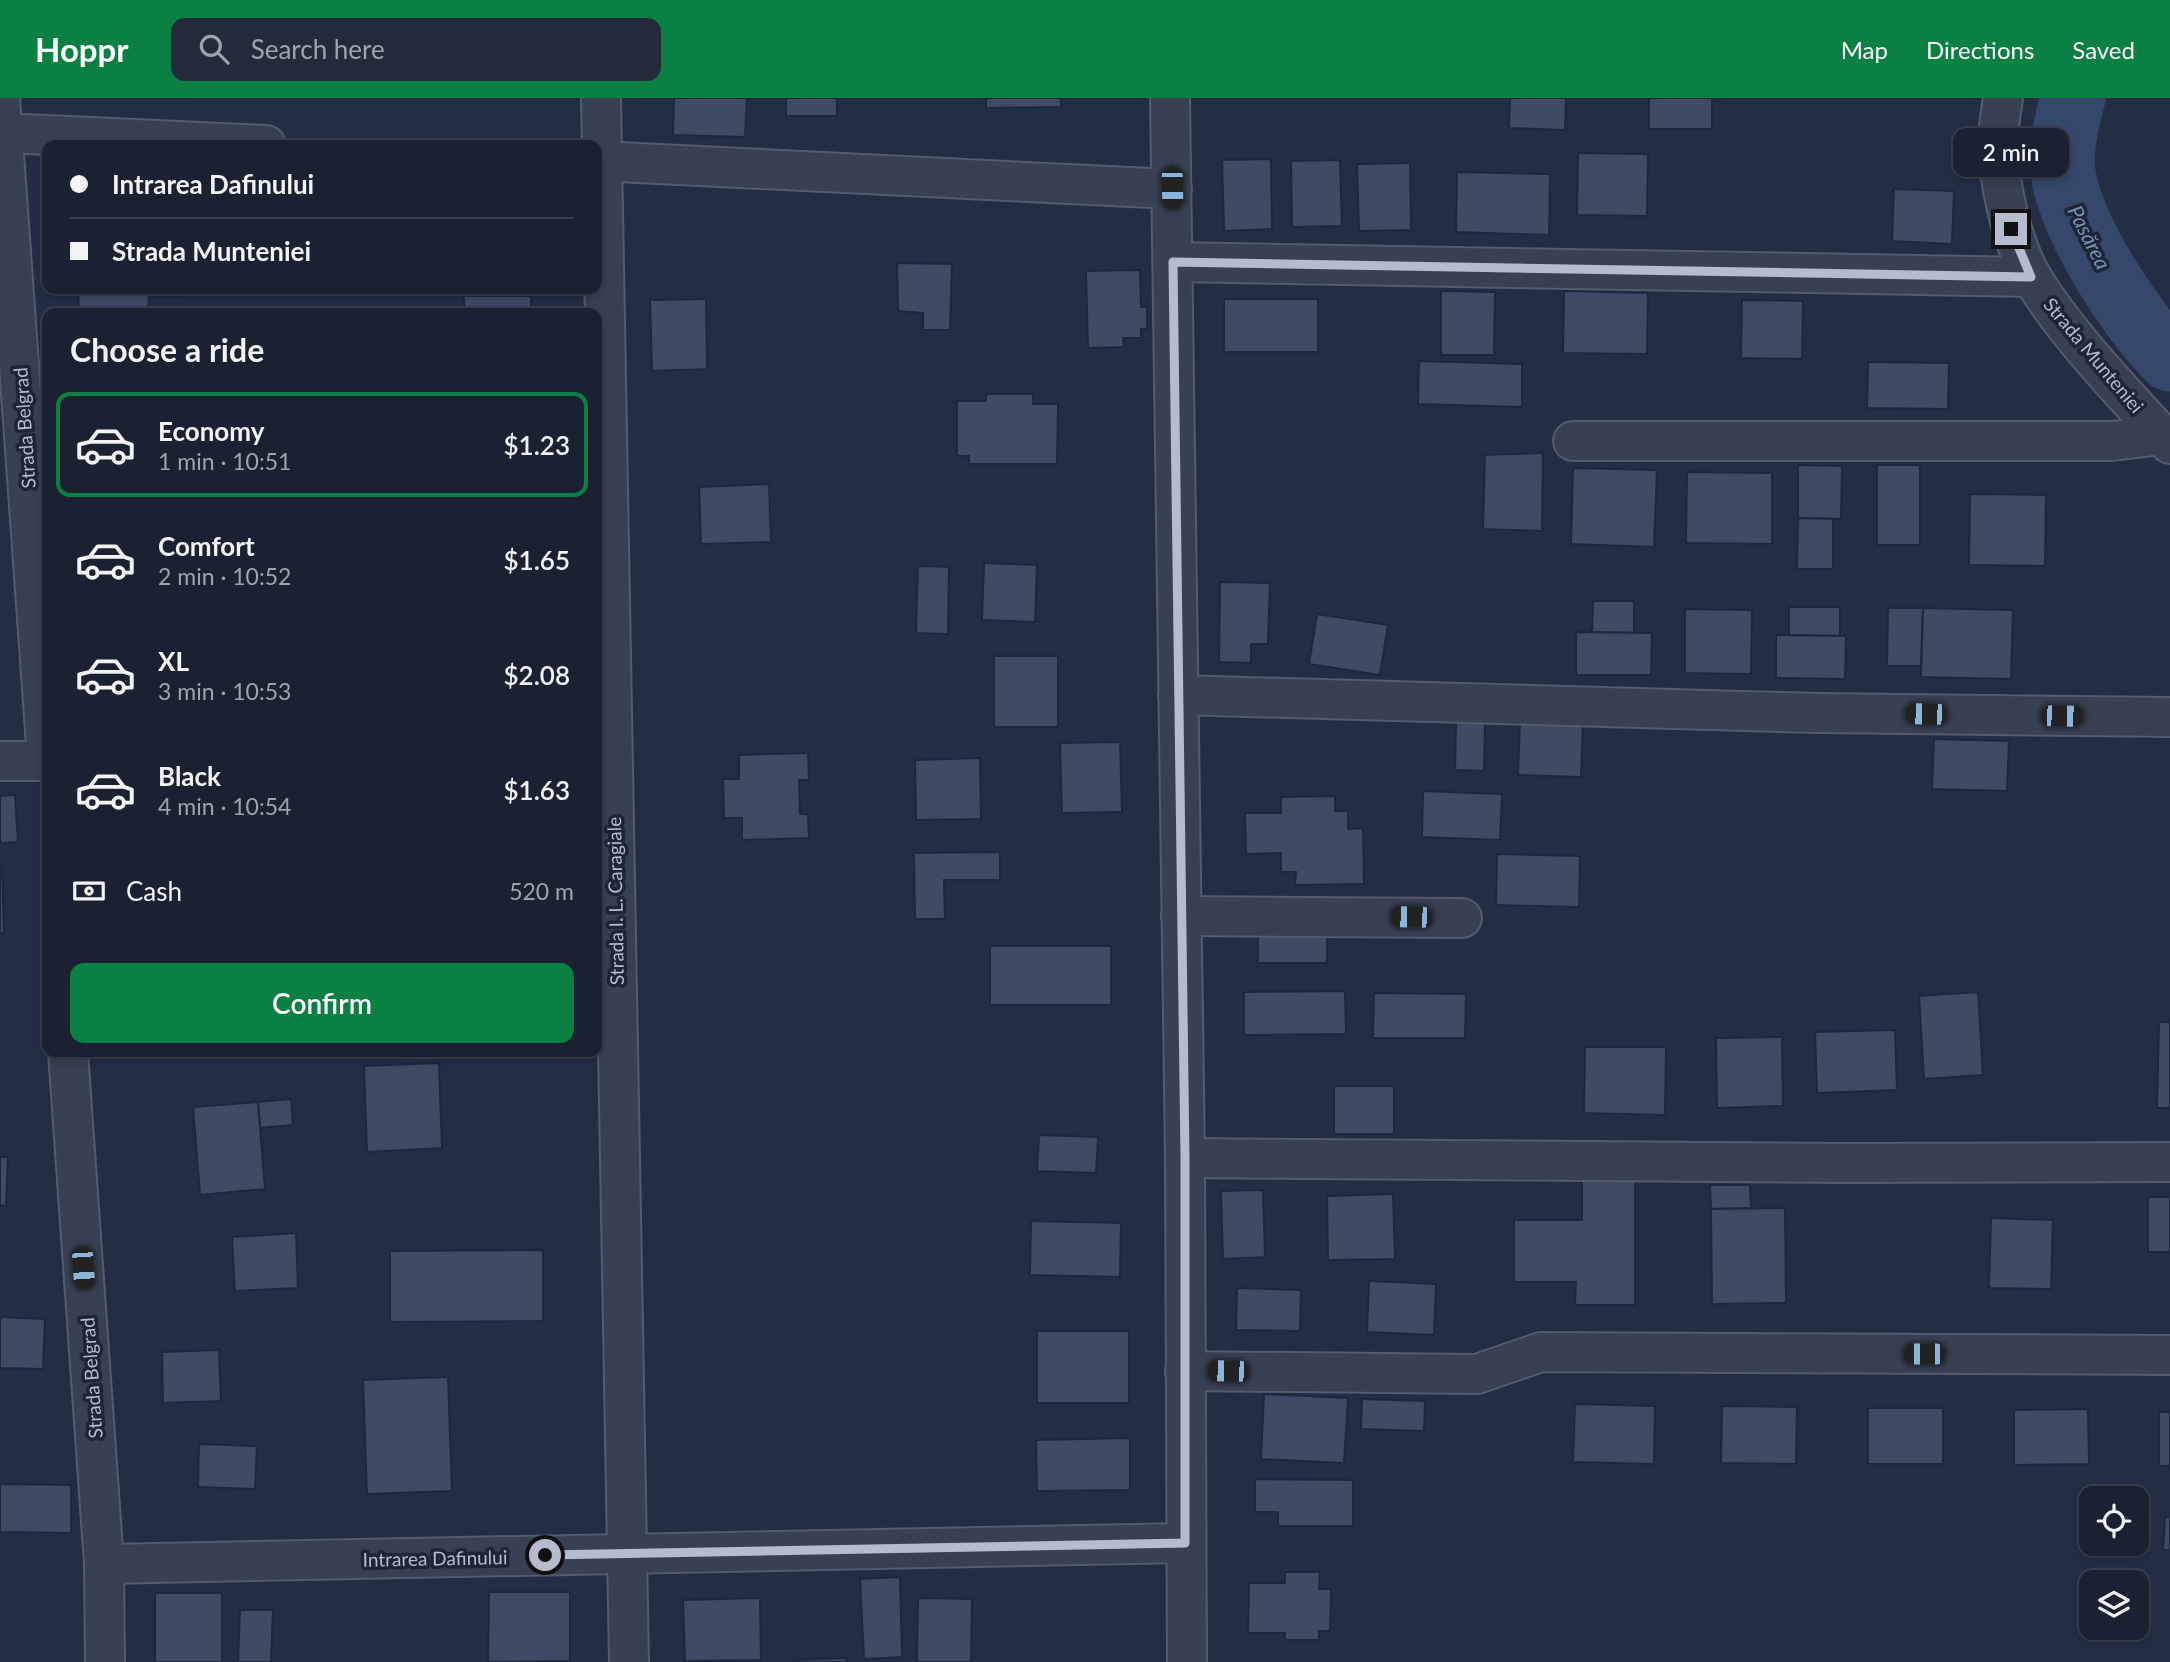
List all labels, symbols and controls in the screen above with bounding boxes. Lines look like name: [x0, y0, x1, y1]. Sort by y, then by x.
search box: [171, 18, 661, 81]
text: Hoppr: [35, 29, 129, 69]
icon: search: [195, 30, 233, 68]
text: Search here: [251, 33, 385, 65]
text: Map: [1841, 35, 1888, 64]
text: Directions: [1926, 35, 2034, 64]
text: Saved: [2072, 35, 2135, 64]
callout: 2 min: [1953, 128, 2069, 176]
text: 2 min: [1983, 138, 2039, 166]
car: [1162, 167, 1183, 209]
text: Intrarea Dafinului: [112, 168, 314, 200]
water label: Pasărea: [2063, 201, 2117, 273]
route end: [1995, 213, 2027, 245]
text: Strada Munteniei: [112, 235, 311, 267]
street label: Strada Munteniei: [2039, 293, 2149, 417]
text: Choose a ride: [70, 330, 264, 369]
street label: Strada Belgrad: [8, 367, 40, 489]
icon: car: [74, 413, 137, 476]
text: Economy: [158, 415, 264, 447]
text: $1.23: [504, 429, 570, 461]
text: 1 min · 10:51: [158, 447, 291, 475]
icon: car: [74, 528, 137, 591]
text: Comfort: [158, 530, 255, 562]
text: $1.65: [504, 544, 570, 576]
text: 2 min · 10:52: [158, 562, 291, 590]
icon: car: [74, 643, 137, 706]
text: XL: [158, 645, 189, 677]
text: $2.08: [504, 659, 570, 691]
text: 3 min · 10:53: [158, 677, 291, 705]
car: [1905, 703, 1948, 725]
car: [2041, 705, 2084, 727]
icon: car: [74, 758, 137, 821]
text: Black: [158, 760, 221, 792]
text: $1.63: [504, 774, 570, 806]
text: 4 min · 10:54: [158, 792, 291, 820]
street label: Strada I. L. Caragiale: [602, 817, 628, 985]
icon: cash: [70, 872, 108, 910]
text: Cash: [126, 875, 182, 907]
text: 520 m: [509, 877, 574, 905]
car: [1390, 906, 1433, 928]
button: Confirm: [70, 963, 574, 1043]
car: [72, 1246, 95, 1290]
street label: Strada Belgrad: [75, 1317, 107, 1439]
car: [1904, 1344, 1946, 1365]
car: [1207, 1360, 1250, 1382]
map controls: [2079, 1486, 2149, 1640]
button: locate: [2079, 1486, 2149, 1556]
route start: [529, 1539, 561, 1571]
street label: Intrarea Dafinului: [362, 1545, 508, 1571]
button: layers: [2079, 1570, 2149, 1640]

